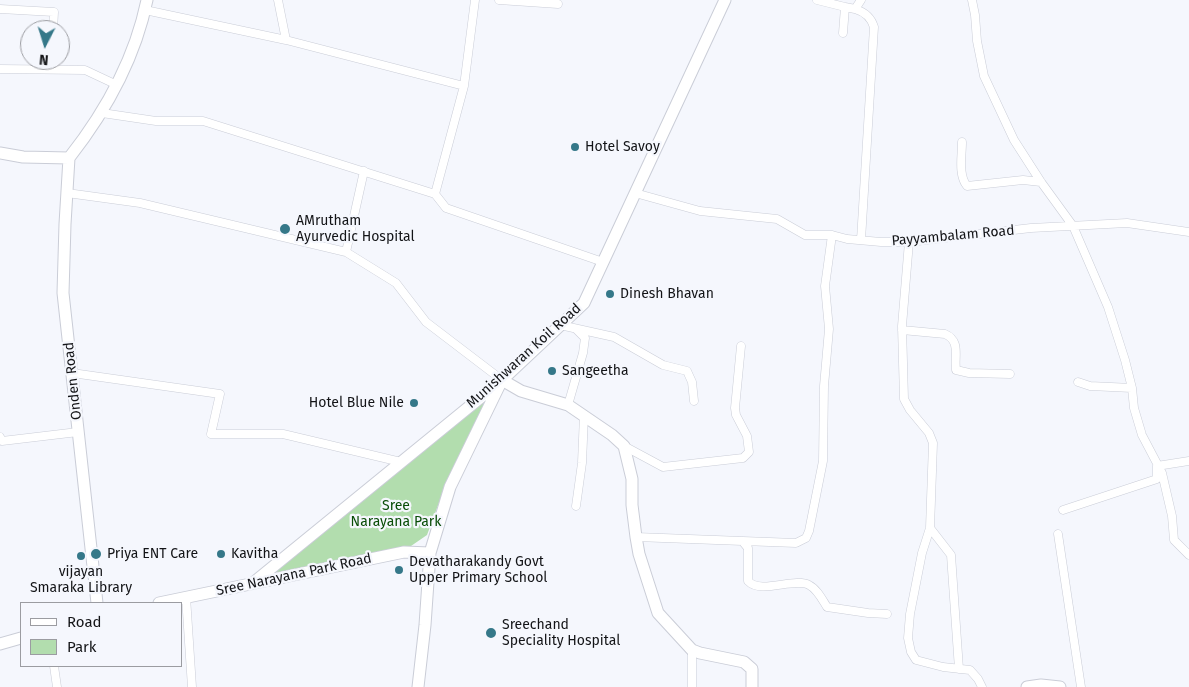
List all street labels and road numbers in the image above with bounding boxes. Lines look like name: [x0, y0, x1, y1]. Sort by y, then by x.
street label: Payyambalam Road: [891, 222, 1015, 250]
street label: Munishwaran Koil Road: [463, 300, 585, 412]
street label: Onden Road: [61, 341, 85, 421]
street label: Sree Narayana Park Road: [215, 550, 373, 600]

